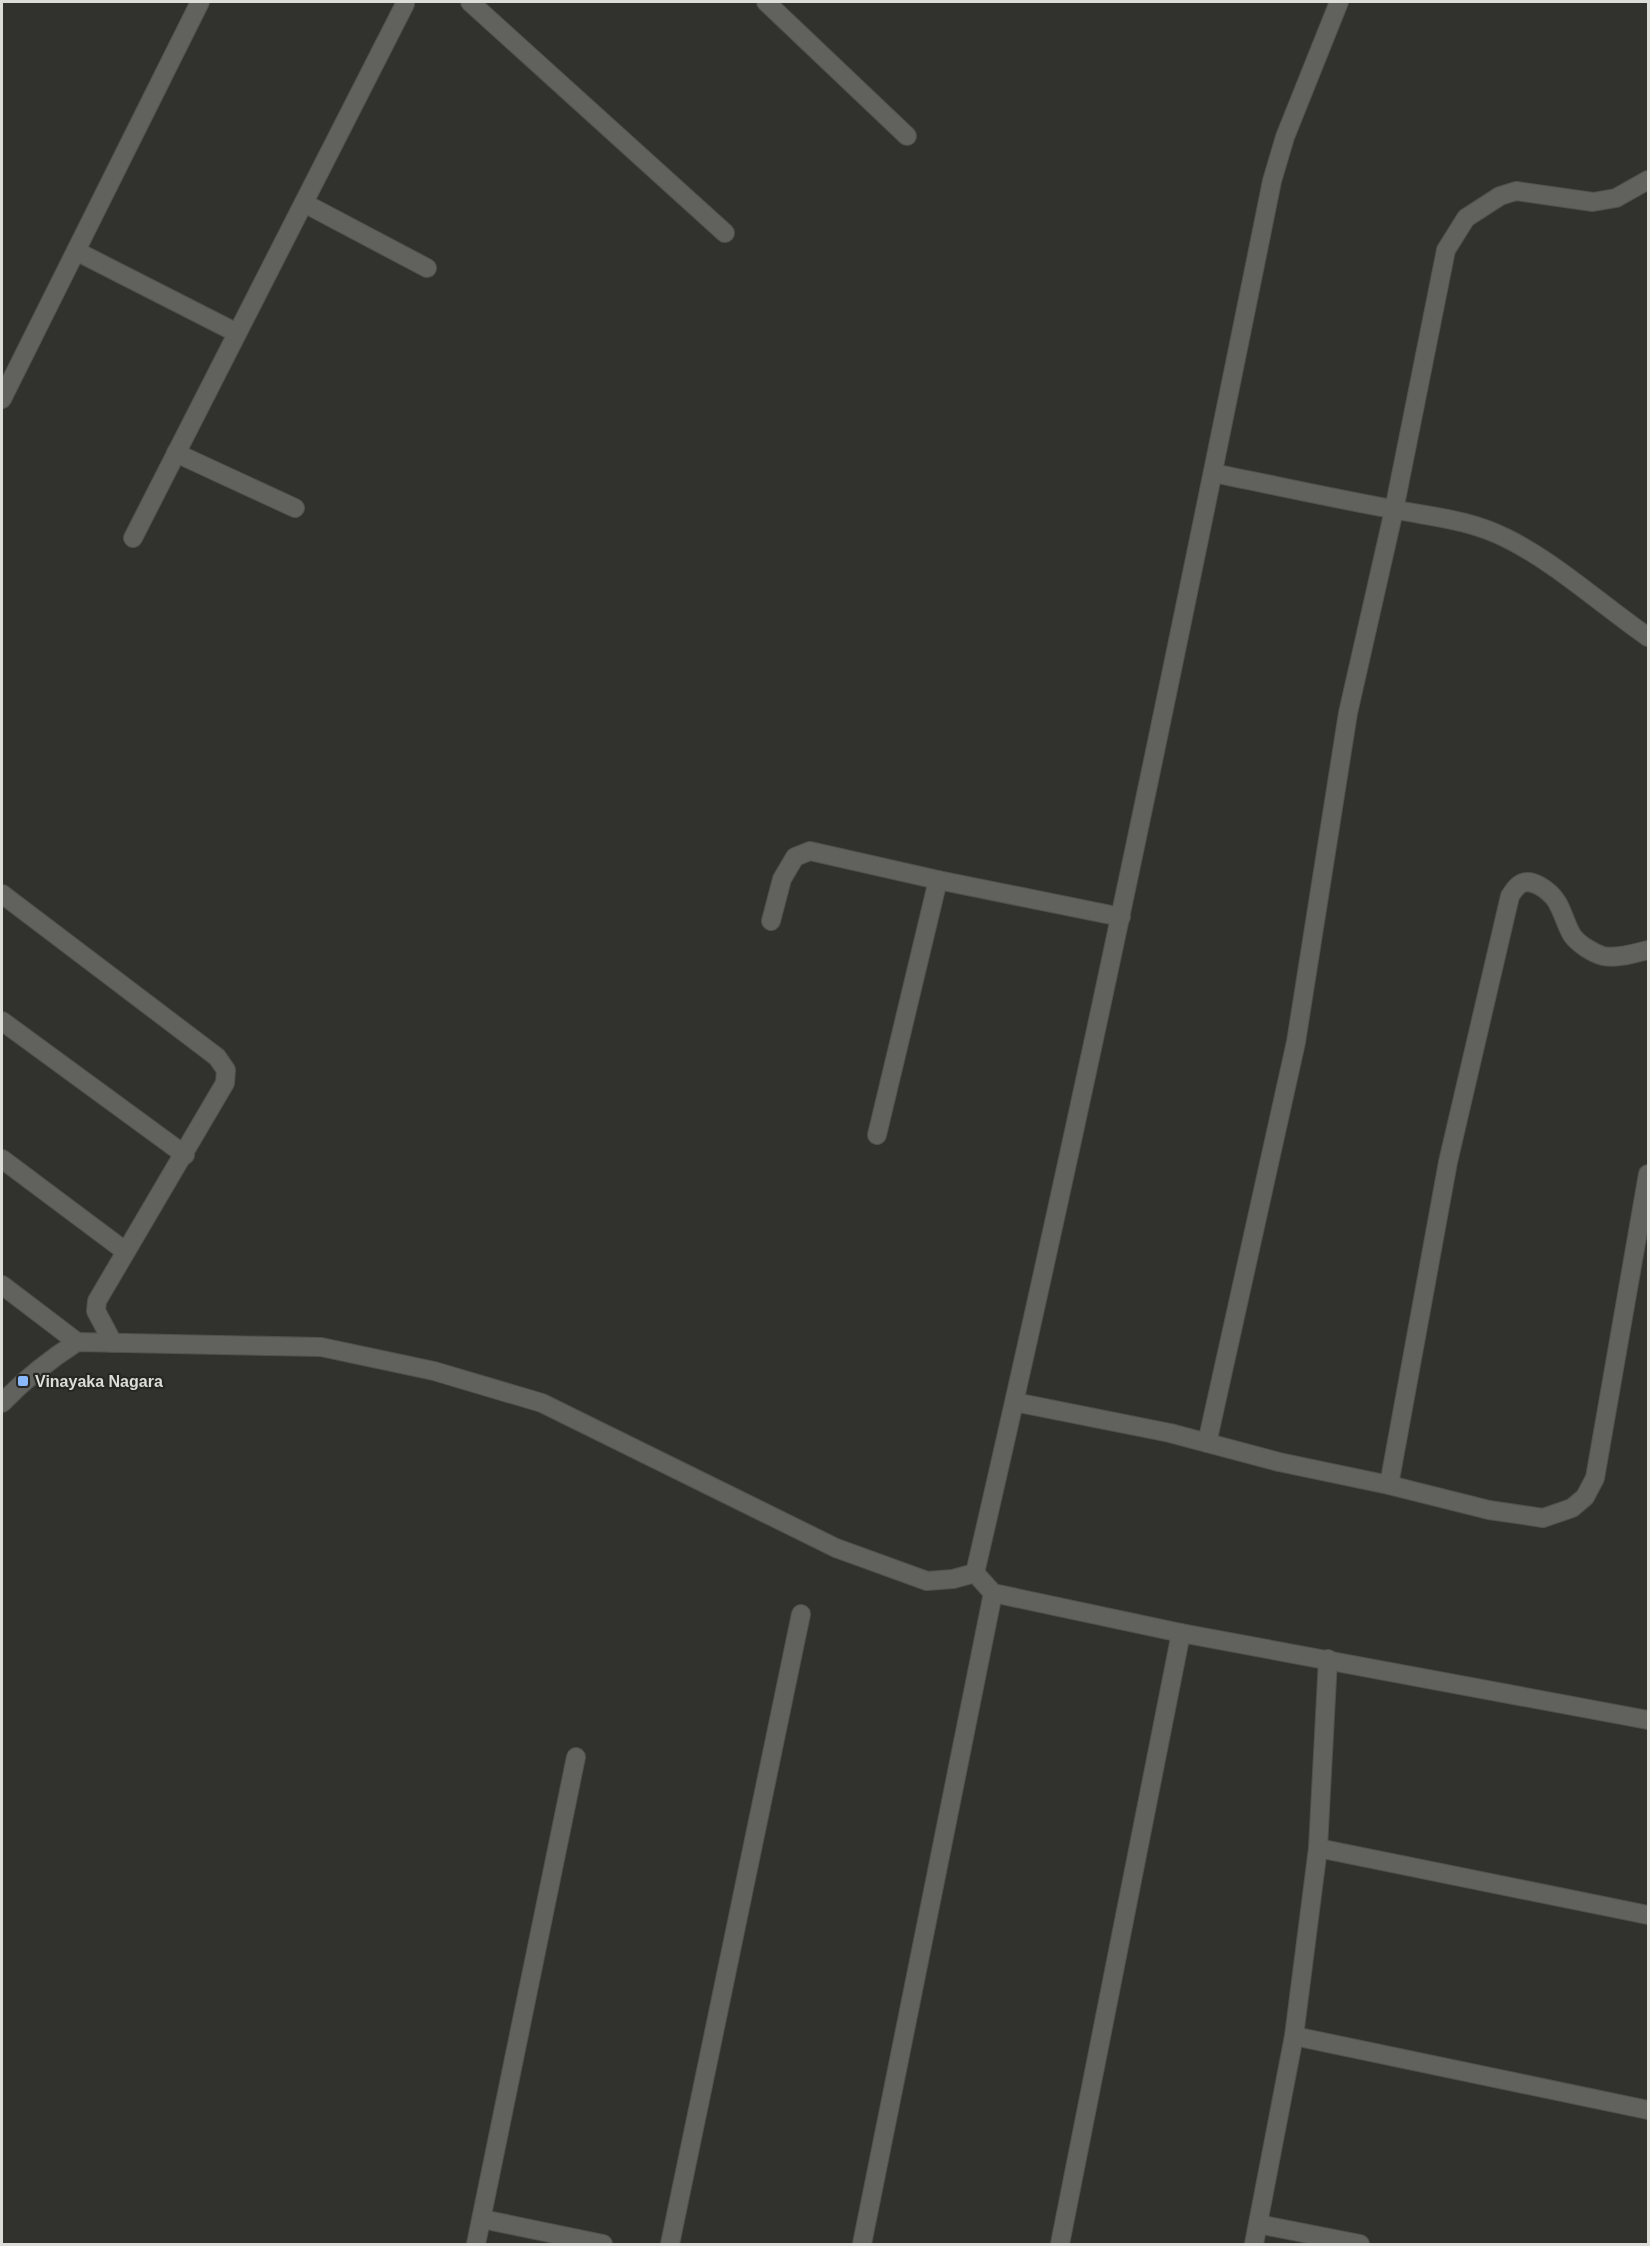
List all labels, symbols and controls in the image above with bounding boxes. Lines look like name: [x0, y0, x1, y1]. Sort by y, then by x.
place label: Vinayaka Nagara: [35, 1373, 163, 1390]
marker: Vinayaka Nagara: [16, 1374, 30, 1388]

